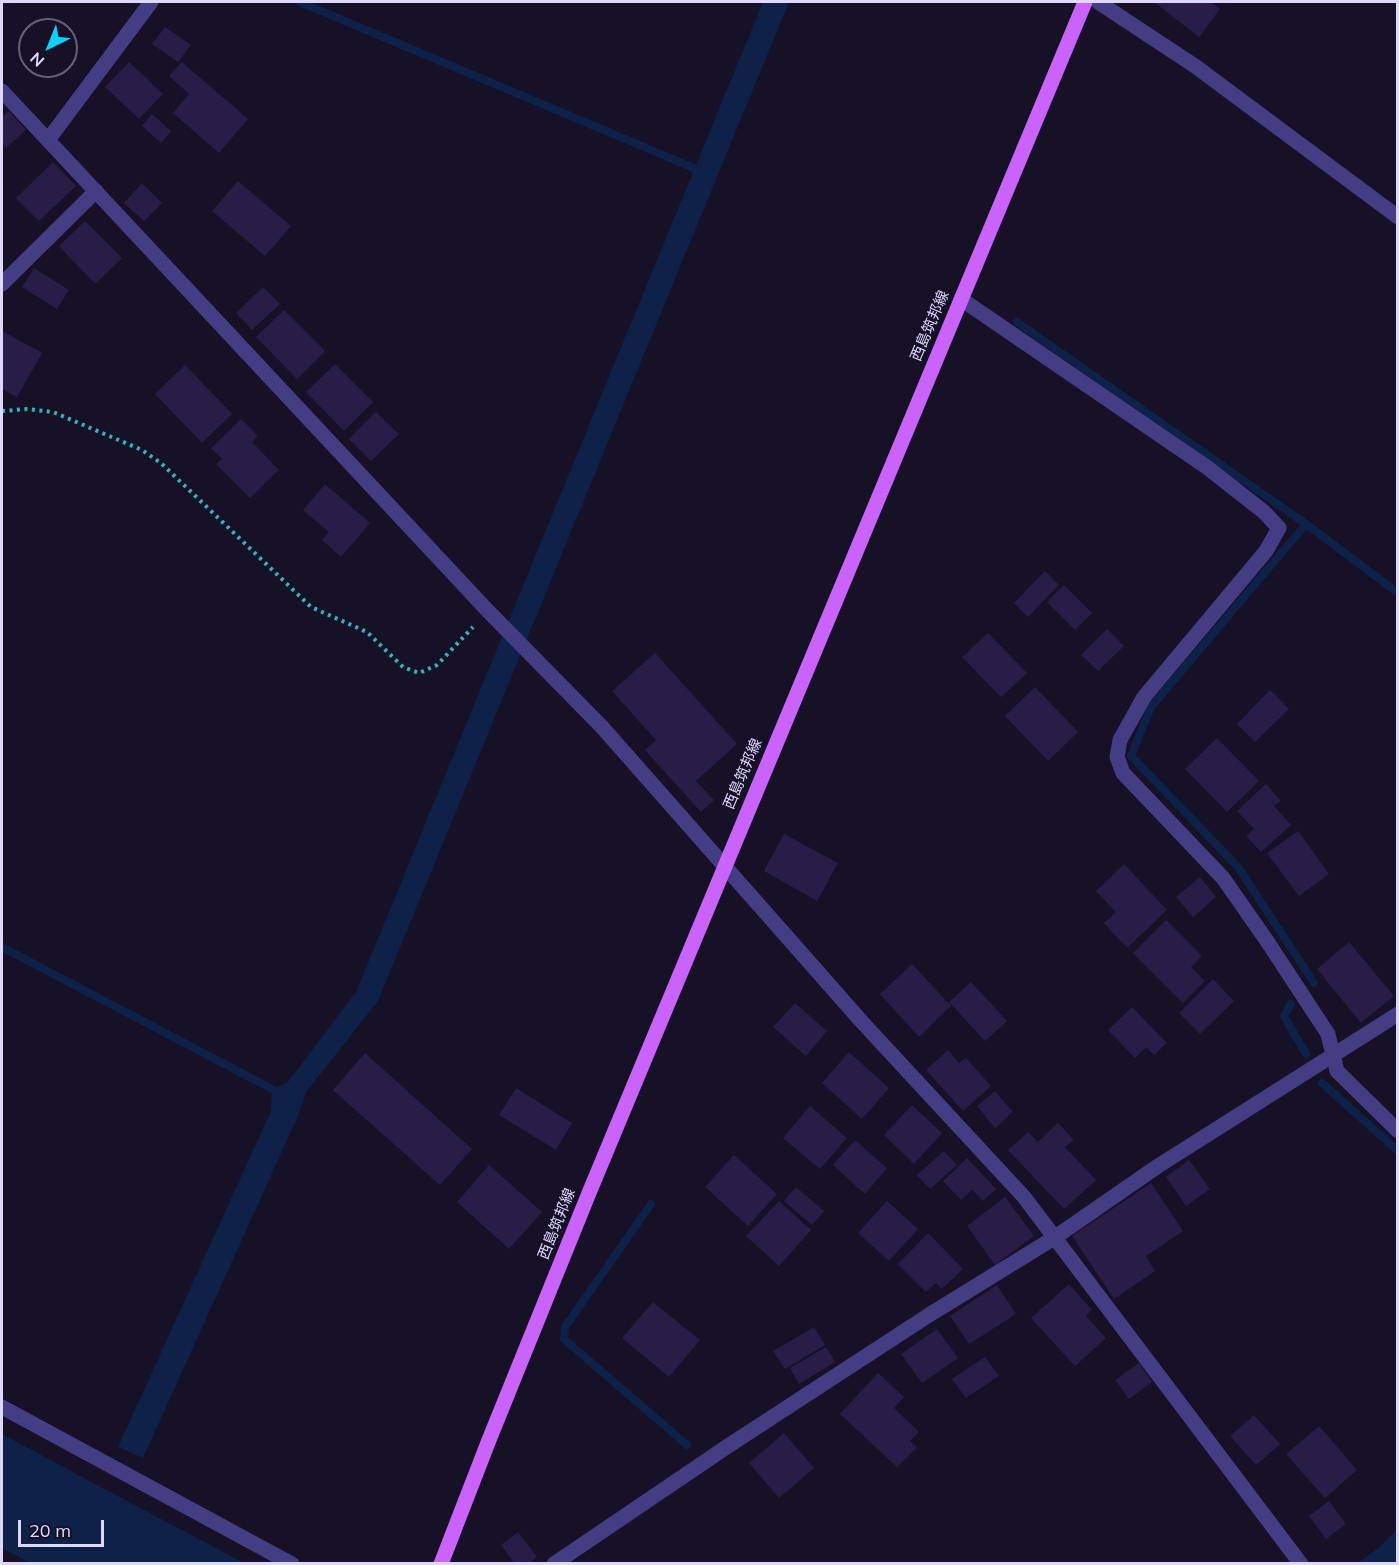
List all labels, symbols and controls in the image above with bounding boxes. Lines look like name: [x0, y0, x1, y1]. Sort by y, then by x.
north arrow: [18, 18, 78, 78]
text: N: [26, 48, 48, 71]
street label: 西島筑邦線: [907, 288, 953, 364]
street label: 西島筑邦線: [720, 736, 766, 812]
street label: 西島筑邦線: [535, 1186, 579, 1262]
scale bar: [21, 1508, 106, 1546]
text: 20 m: [29, 1519, 71, 1542]

